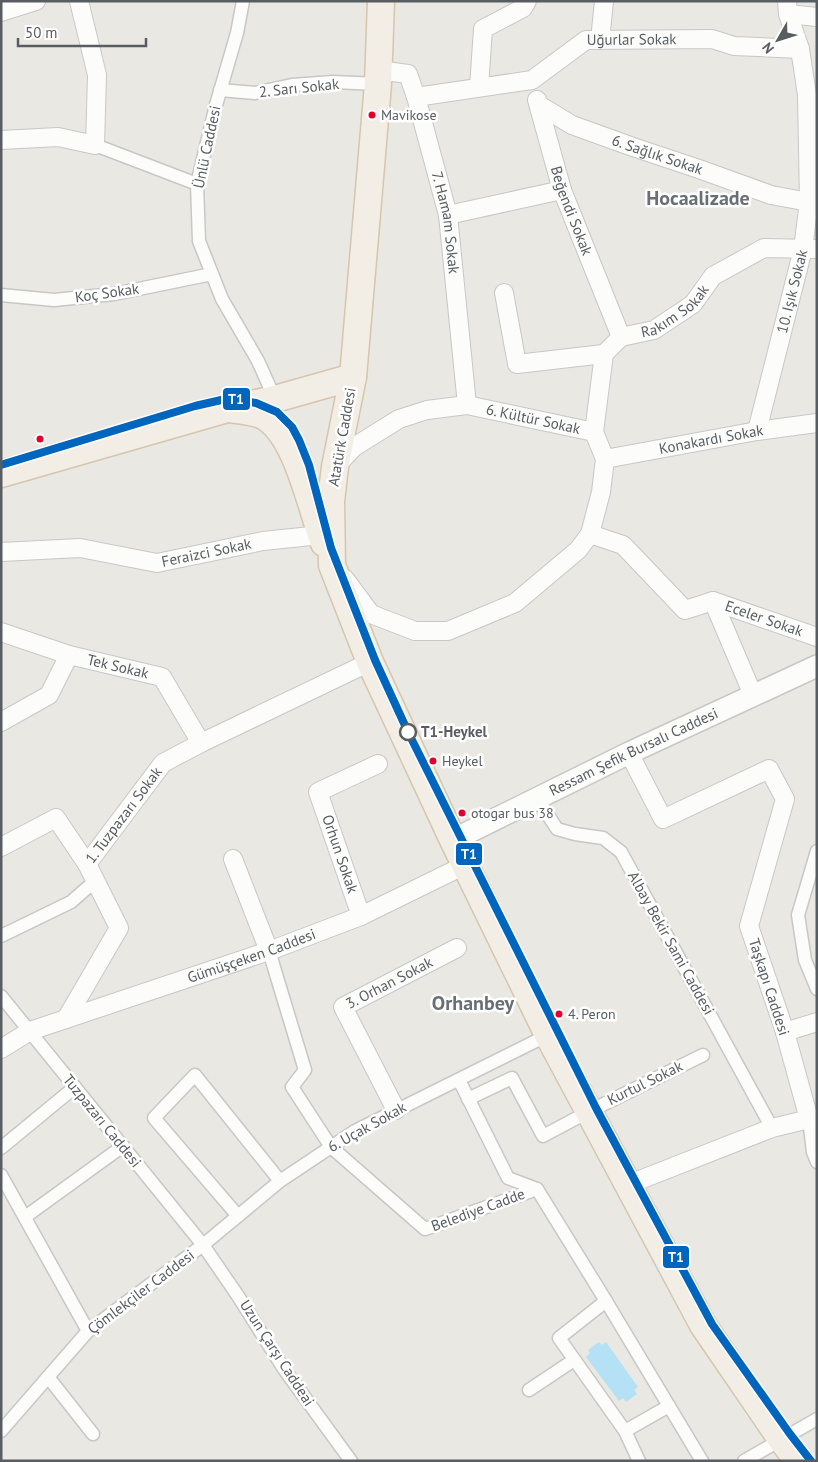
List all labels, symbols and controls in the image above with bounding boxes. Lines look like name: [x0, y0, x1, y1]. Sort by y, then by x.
scale bar: [18, 15, 145, 47]
north arrow: [753, 15, 803, 65]
text: 50 m: [25, 23, 58, 42]
street label: Uğurlar Sokak: [587, 29, 677, 49]
text: N: [758, 39, 778, 57]
street label: 2. Sarı Sokak: [258, 74, 341, 101]
street label: Ünlü Caddesi: [188, 104, 225, 190]
place label: Mavikose: [381, 106, 437, 124]
marker: Mavikose: [367, 110, 377, 120]
street label: 6. Sağlık Sokak: [609, 130, 706, 179]
street label: Beğendi Sokak: [547, 164, 598, 259]
street label: 7. Hamam Sokak: [428, 169, 464, 275]
district label: Hocaalizade: [646, 185, 750, 211]
street label: 10. Işık Sokak: [772, 247, 812, 335]
street label: Koç Sokak: [74, 278, 141, 306]
street label: Rakım Sokak: [639, 280, 713, 342]
street label: Atatürk Caddesi: [323, 386, 360, 488]
line badge: T1: [222, 387, 251, 411]
text: T1: [228, 390, 244, 408]
street label: 6. Kültür Sokak: [484, 399, 583, 438]
street label: Konakardı Sokak: [657, 420, 765, 458]
unlabelled marker: [35, 434, 45, 444]
street label: Feraizci Sokak: [160, 534, 254, 571]
street label: Eceler Sokak: [723, 596, 806, 641]
street label: Tek Sokak: [85, 650, 151, 683]
street label: Ressam Şefik Bursalı Caddesi: [546, 703, 721, 800]
place label: T1-Heykel: [421, 722, 488, 741]
marker: T1-Heykel: [399, 723, 417, 741]
place label: Heykel: [442, 752, 482, 770]
marker: Heykel: [428, 756, 438, 766]
street label: 1. Tuzpazarı Sokak: [81, 762, 166, 867]
place label: otogar bus 38: [471, 804, 554, 822]
marker: otogar bus 38: [457, 808, 467, 818]
street label: Orhun Sokak: [318, 812, 363, 896]
line badge: T1: [455, 842, 483, 866]
text: T1: [461, 845, 477, 863]
street label: Albay Bekir Sami Caddesi: [624, 868, 719, 1018]
street label: Gümüşçeken Caddesi: [185, 924, 318, 987]
street label: Taşkapı Caddesi: [745, 936, 794, 1038]
street label: 3. Orhan Sokak: [342, 952, 437, 1013]
district label: Orhanbey: [432, 990, 515, 1016]
place label: 4. Peron: [568, 1005, 616, 1023]
marker: 4. Peron: [554, 1009, 564, 1019]
street label: Kurtul Sokak: [604, 1056, 686, 1109]
street label: Tuzpazarı Caddesi: [59, 1070, 146, 1171]
street label: 6. Uçak Sokak: [324, 1097, 410, 1156]
street label: Belediye Cadde: [428, 1184, 527, 1235]
street label: Çömlekçiler Caddesi: [83, 1245, 198, 1338]
line badge: T1: [662, 1245, 690, 1269]
text: T1: [668, 1248, 684, 1266]
street label: Uzun Çarşı Caddeai: [236, 1296, 319, 1409]

